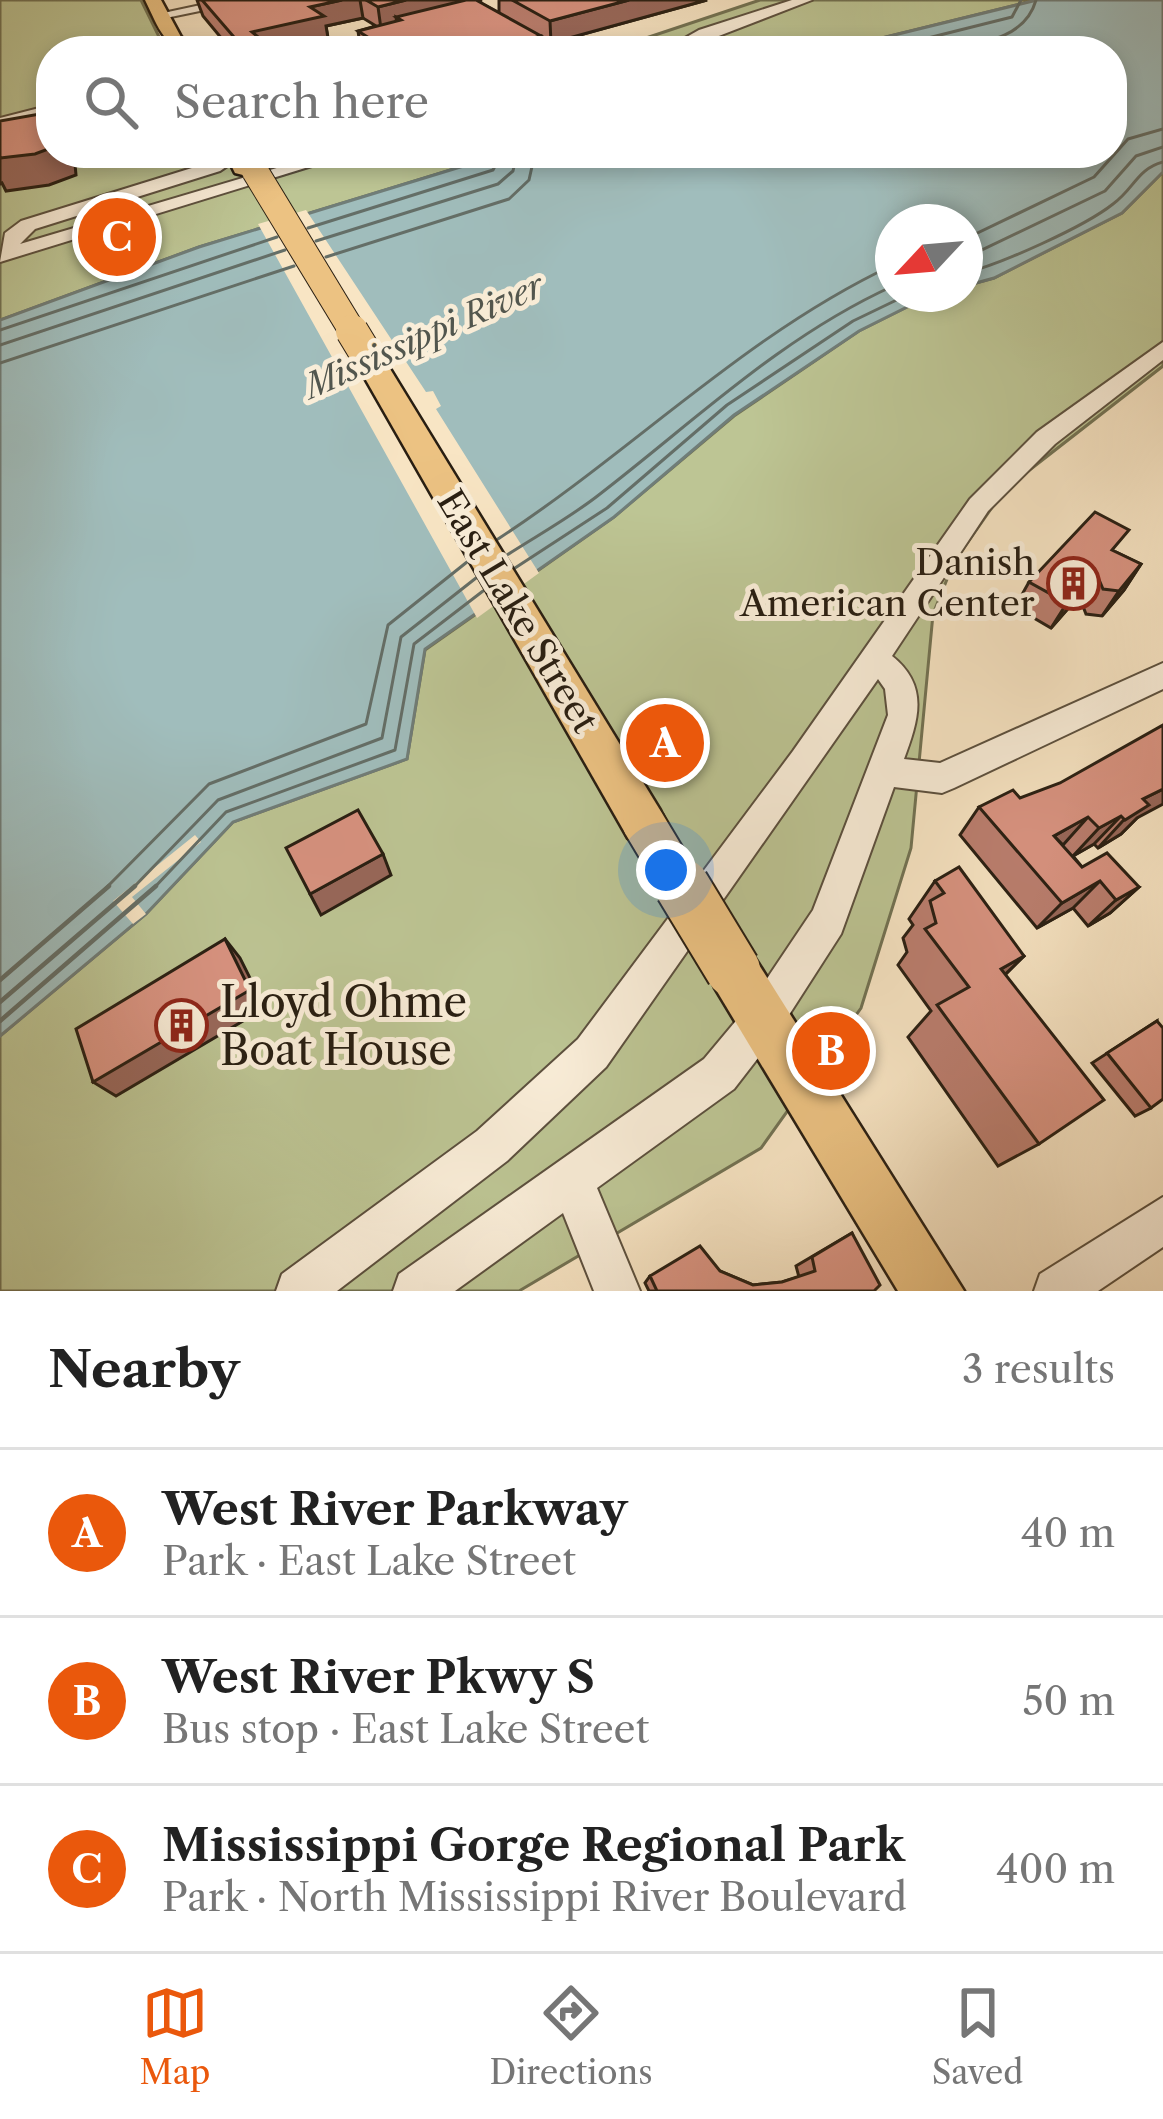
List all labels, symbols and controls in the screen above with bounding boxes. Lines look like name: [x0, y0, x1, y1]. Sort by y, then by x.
search box: [36, 36, 1127, 168]
icon: search: [78, 69, 144, 135]
text: Search here: [174, 74, 429, 130]
pin: C: [78, 192, 156, 282]
north arrow: [875, 204, 983, 312]
water label: Mississippi River: [294, 264, 551, 409]
street label: East Lake Street: [428, 482, 608, 741]
place label: Danish American Center: [739, 540, 1035, 625]
building icon: Danish American Center: [1046, 555, 1102, 611]
pin: A: [626, 698, 704, 788]
your location: [636, 840, 696, 900]
place label: Lloyd Ohme Boat House: [220, 976, 467, 1076]
building icon: Lloyd Ohme Boat House: [153, 998, 209, 1054]
pin: B: [792, 1006, 870, 1096]
text: Nearby: [48, 1338, 240, 1400]
text: 3 results: [962, 1345, 1115, 1393]
text: West River Parkway: [162, 1481, 627, 1537]
text: A: [72, 1509, 102, 1557]
text: 40 m: [1021, 1509, 1115, 1557]
text: Park · East Lake Street: [162, 1537, 576, 1585]
text: West River Pkwy S: [162, 1649, 595, 1705]
text: B: [73, 1677, 102, 1725]
text: 50 m: [1022, 1677, 1115, 1725]
text: Bus stop · East Lake Street: [162, 1705, 649, 1753]
text: Mississippi Gorge Regional Park: [162, 1817, 905, 1873]
text: C: [71, 1845, 103, 1893]
text: 400 m: [996, 1845, 1115, 1893]
text: Park · North Mississippi River Boulevard: [162, 1873, 907, 1921]
tab: Map: [140, 1980, 210, 2093]
tab: Directions: [490, 1980, 653, 2093]
tab: Saved: [932, 1980, 1023, 2093]

